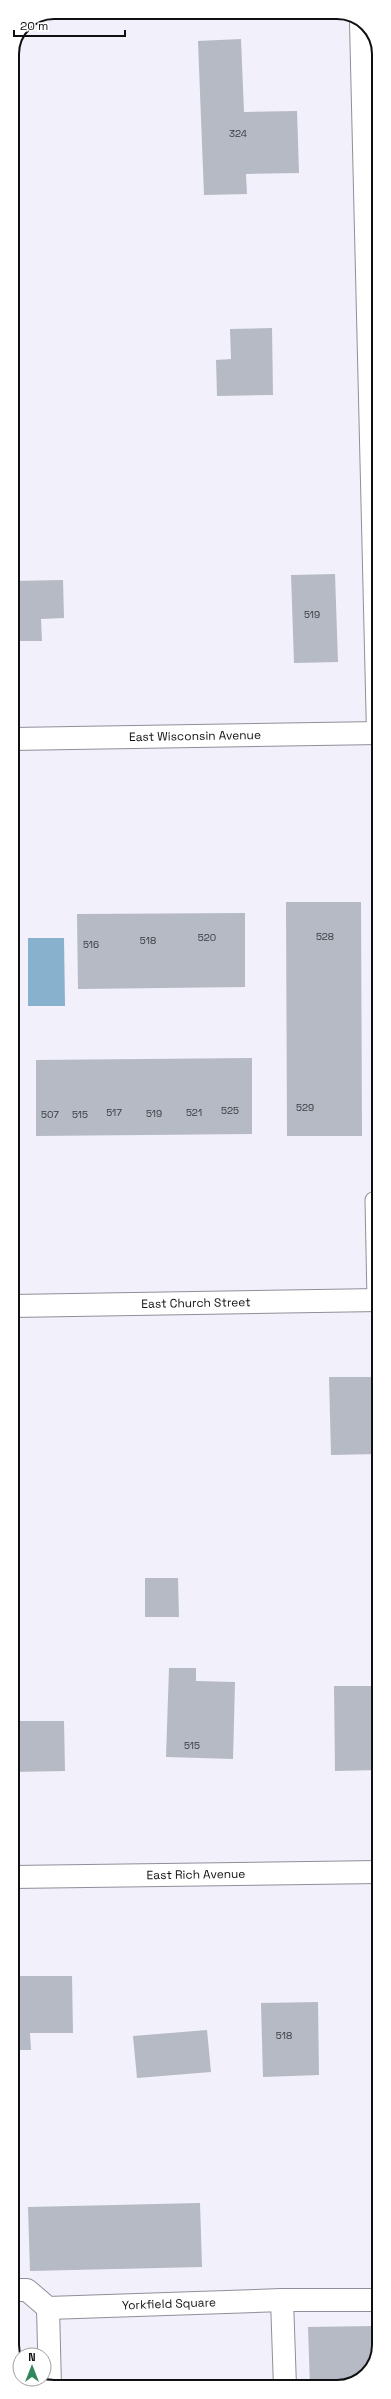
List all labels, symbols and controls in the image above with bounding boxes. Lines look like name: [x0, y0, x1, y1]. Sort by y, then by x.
scale bar: [14, 12, 125, 38]
text: 20 m: [20, 18, 48, 34]
house number: 324: [229, 127, 247, 140]
house number: 519: [304, 608, 320, 621]
street label: East Wisconsin Avenue: [129, 727, 261, 745]
house number: 528: [316, 930, 334, 943]
house number: 520: [198, 931, 216, 944]
house number: 518: [140, 934, 156, 947]
house number: 516: [83, 938, 99, 951]
house number: 529: [296, 1101, 314, 1114]
house number: 525: [221, 1104, 239, 1117]
house number: 517: [106, 1106, 122, 1119]
house number: 521: [186, 1106, 202, 1119]
house number: 519: [146, 1107, 162, 1120]
house number: 507: [41, 1108, 59, 1121]
house number: 515: [72, 1108, 88, 1121]
street label: East Church Street: [141, 1294, 251, 1312]
house number: 515: [184, 1739, 200, 1752]
street label: East Rich Avenue: [146, 1866, 246, 1883]
house number: 518: [276, 2029, 292, 2042]
street label: Yorkfield Square: [122, 2294, 216, 2313]
north arrow: [12, 2347, 52, 2387]
text: N: [28, 2350, 36, 2364]

